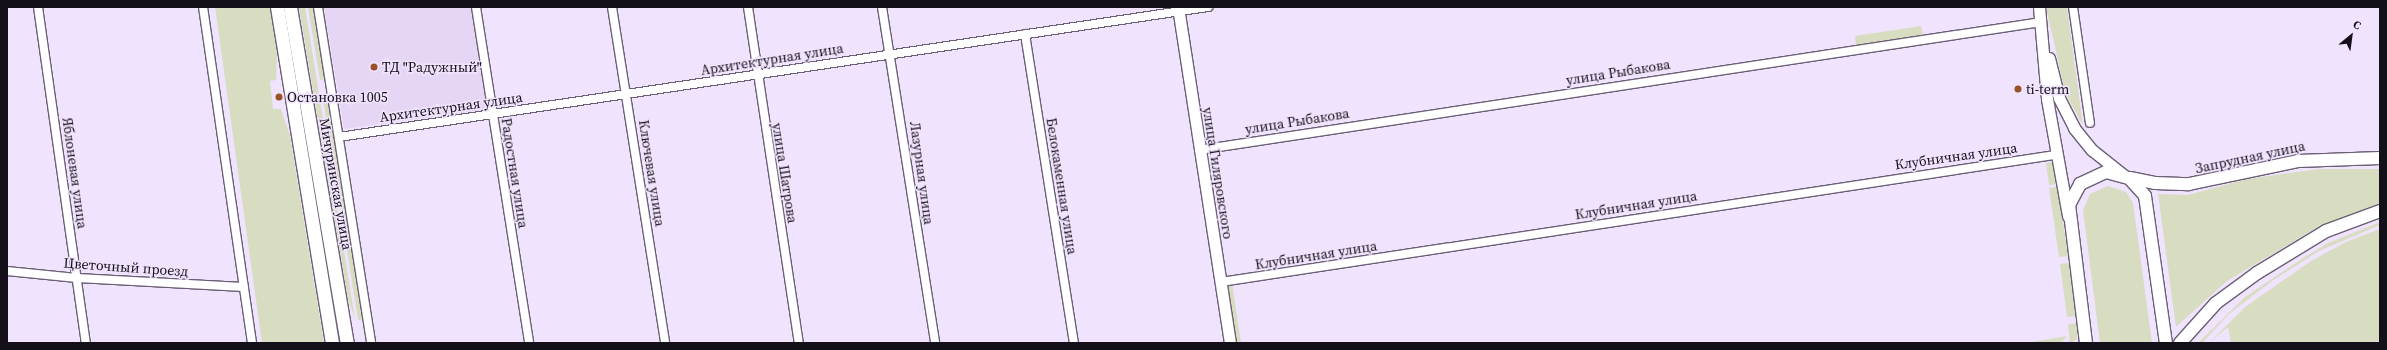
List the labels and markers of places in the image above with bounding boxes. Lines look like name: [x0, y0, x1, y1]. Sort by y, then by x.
place label: ТД "Радужный": [382, 59, 482, 75]
marker: ТД "Радужный": [369, 62, 379, 72]
place label: ti-term: [2026, 81, 2069, 97]
marker: ti-term: [2013, 84, 2023, 94]
place label: Остановка 1005: [287, 89, 388, 105]
marker: Остановка 1005: [274, 92, 284, 102]

